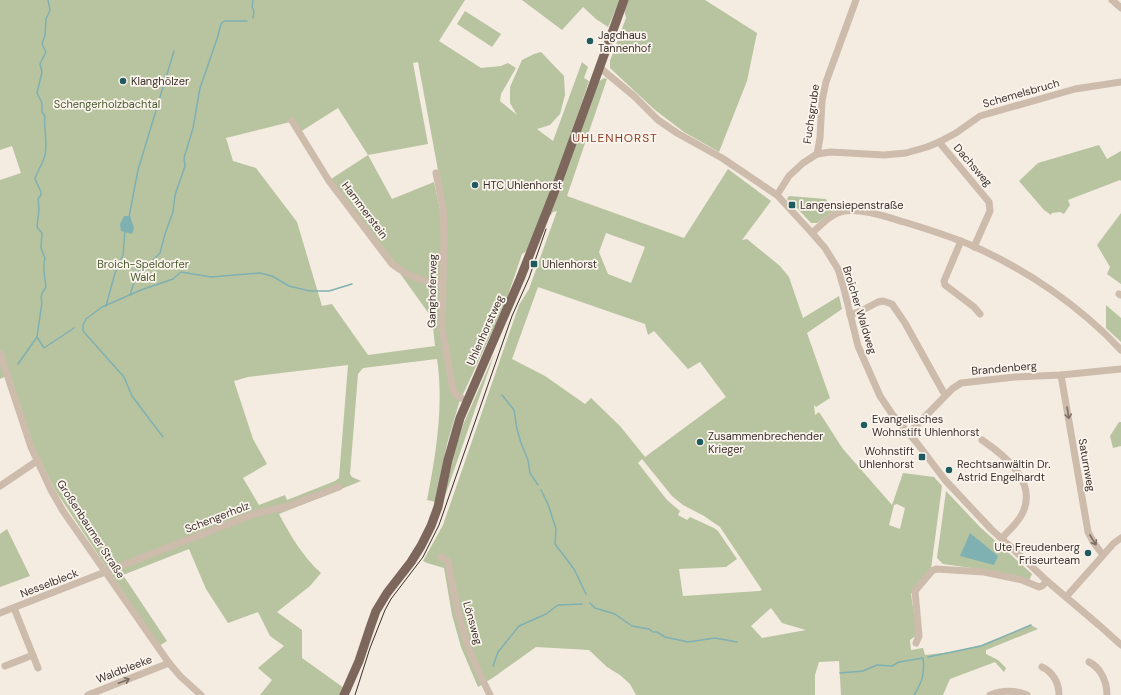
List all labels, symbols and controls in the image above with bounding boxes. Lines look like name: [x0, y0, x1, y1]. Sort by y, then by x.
place label: Jagdhaus Tannenhof: [598, 28, 651, 55]
marker: Jagdhaus Tannenhof: [585, 36, 595, 46]
place label: Klanghölzer: [131, 74, 189, 88]
street label: Schemelsbruch: [981, 75, 1061, 111]
marker: Klanghölzer: [118, 76, 128, 86]
street label: Fuchsgrube: [800, 83, 822, 145]
park label: Schengerholzbachtal: [54, 97, 160, 111]
district label: UHLENHORST: [572, 130, 658, 146]
street label: Dachsweg: [951, 141, 995, 189]
place label: HTC Uhlenhorst: [483, 178, 562, 192]
street label: Hammerstein: [339, 179, 391, 241]
marker: HTC Uhlenhorst: [470, 180, 480, 190]
place label: Langensiepenstraße: [800, 198, 903, 212]
marker: Langensiepenstraße: [787, 200, 797, 210]
street label: Ganghoferweg: [424, 254, 440, 328]
park label: Broich-Speldorfer Wald: [97, 257, 189, 284]
place label: Uhlenhorst: [542, 257, 597, 271]
marker: Uhlenhorst: [529, 259, 539, 269]
street label: Broicher Waldweg: [840, 264, 880, 356]
street label: Uhlenhorstweg: [463, 293, 507, 367]
street label: Brandenberg: [971, 358, 1037, 378]
one-way arrow: [1064, 406, 1072, 419]
place label: Evangelisches Wohnstift Uhlenhorst: [872, 412, 980, 439]
marker: Evangelisches Wohnstift Uhlenhorst: [859, 420, 869, 430]
place label: Zusammenbrechender Krieger: [708, 429, 823, 456]
marker: Zusammenbrechender Krieger: [695, 437, 705, 447]
street label: Saturnweg: [1075, 437, 1099, 493]
place label: Wohnstift Uhlenhorst: [859, 444, 914, 471]
marker: Wohnstift Uhlenhorst: [917, 452, 927, 462]
place label: Rechtsanwältin Dr. Astrid Engelhardt: [957, 457, 1050, 484]
marker: Rechtsanwältin Dr. Astrid Engelhardt: [944, 465, 954, 475]
street label: Großenbaumer Straße: [54, 477, 128, 581]
street label: Schengerholz: [183, 498, 251, 536]
one-way arrow: [1089, 534, 1097, 546]
place label: Ute Freudenberg Friseurteam: [994, 540, 1080, 567]
marker: Ute Freudenberg Friseurteam: [1083, 548, 1093, 558]
street label: Nesselbleck: [18, 565, 80, 600]
street label: Lönsweg: [460, 600, 486, 646]
street label: Waldbleeke: [94, 652, 154, 686]
one-way arrow: [117, 676, 129, 684]

